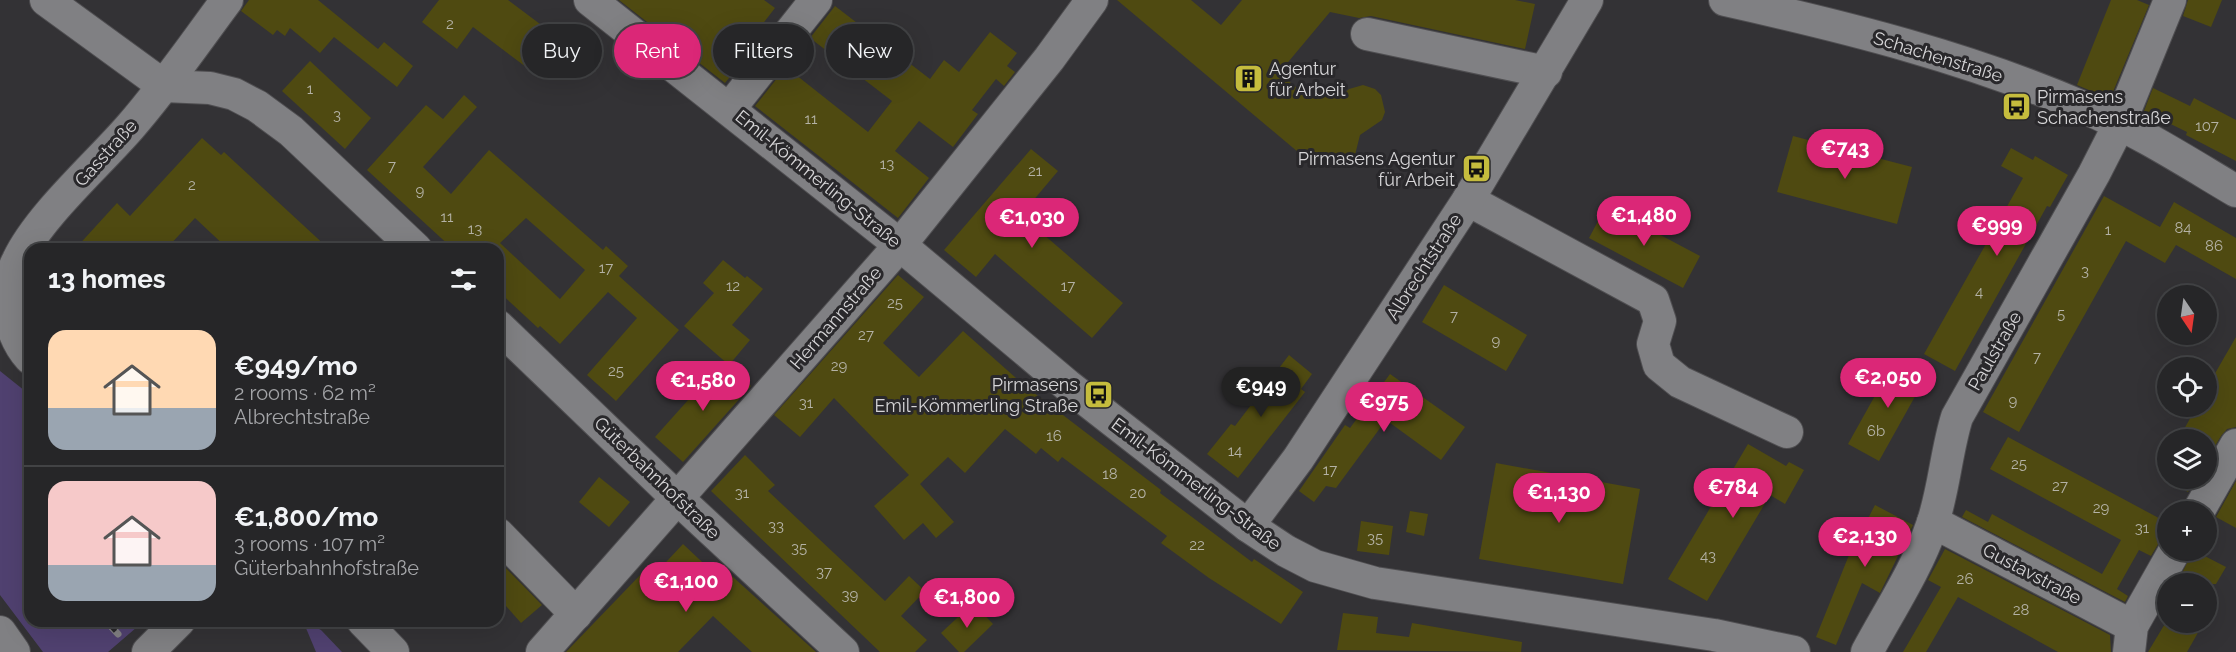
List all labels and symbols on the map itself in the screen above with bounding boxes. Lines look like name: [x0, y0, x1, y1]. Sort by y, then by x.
house number: 2: [446, 15, 454, 33]
street label: Schachenstraße: [1871, 27, 2006, 86]
place label: Agentur für Arbeit: [1269, 58, 1346, 100]
building icon: Agentur für Arbeit: [1232, 63, 1264, 95]
house number: 1: [307, 80, 314, 98]
place label: Pirmasens Schachenstraße: [2037, 86, 2171, 128]
bus stop icon: Pirmasens Schachenstraße: [2000, 91, 2032, 123]
street label: Emil-Kömmerling-Straße: [731, 105, 906, 252]
house number: 3: [333, 106, 341, 124]
house number: 11: [805, 110, 818, 128]
street label: Gasstraße: [70, 115, 141, 190]
house number: 107: [2195, 117, 2219, 135]
pin: €743: [1809, 129, 1881, 180]
place label: Pirmasens Agentur für Arbeit: [1298, 148, 1456, 190]
bus stop icon: Pirmasens Agentur für Arbeit: [1460, 153, 1492, 185]
house number: 13: [880, 155, 894, 173]
house number: 7: [388, 157, 396, 175]
house number: 21: [1028, 162, 1043, 180]
house number: 2: [188, 176, 196, 194]
house number: 9: [416, 182, 425, 200]
pin: €1,480: [1595, 196, 1693, 247]
pin: €1,030: [983, 198, 1081, 249]
pin: €999: [1961, 206, 2033, 257]
house number: 11: [441, 208, 454, 226]
street label: Albrechtstraße: [1381, 209, 1466, 324]
house number: 84: [2174, 219, 2192, 237]
house number: 13: [468, 220, 482, 238]
house number: 1: [2105, 221, 2112, 239]
house number: 86: [2205, 237, 2223, 255]
house number: 17: [599, 259, 613, 277]
street label: Hermannstraße: [785, 262, 886, 373]
house number: 3: [2081, 262, 2089, 280]
house number: 12: [726, 277, 740, 295]
house number: 17: [1061, 277, 1075, 295]
house number: 4: [1975, 283, 1983, 301]
north arrow: [2157, 285, 2217, 345]
house number: 25: [887, 294, 903, 312]
house number: 5: [2057, 305, 2065, 323]
house number: 7: [1450, 307, 1458, 325]
street label: Paulstraße: [1964, 307, 2026, 394]
house number: 27: [858, 326, 874, 344]
house number: 9: [1492, 332, 1501, 350]
house number: 7: [2033, 348, 2041, 366]
house number: 29: [831, 357, 848, 375]
pin: €2,050: [1839, 358, 1937, 409]
pin: €1,580: [654, 361, 752, 412]
house number: 25: [608, 362, 624, 380]
pin: €949: [1225, 367, 1297, 418]
place label: Pirmasens Emil-Kömmerling Straße: [874, 374, 1078, 416]
bus stop icon: Pirmasens Emil-Kömmerling Straße: [1083, 379, 1115, 411]
pin: €975: [1348, 382, 1420, 433]
house number: 9: [2009, 392, 2018, 410]
house number: 31: [799, 394, 814, 412]
street label: Güterbahnhofstraße: [590, 412, 725, 543]
street label: Emil-Kömmerling-Straße: [1107, 413, 1285, 554]
house number: 6b: [1867, 422, 1885, 440]
house number: 16: [1046, 427, 1062, 445]
house number: 14: [1228, 442, 1242, 460]
house number: 25: [2011, 455, 2027, 473]
house number: 17: [1323, 461, 1337, 479]
house number: 18: [1102, 465, 1118, 483]
pin: €784: [1697, 468, 1769, 519]
pin: €1,130: [1510, 473, 1608, 524]
house number: 27: [2052, 477, 2068, 495]
house number: 31: [735, 484, 750, 502]
house number: 20: [1130, 484, 1147, 502]
house number: 29: [2093, 499, 2110, 517]
house number: 33: [768, 517, 784, 535]
pin: €2,130: [1816, 517, 1914, 568]
house number: 31: [2135, 519, 2150, 537]
house number: 35: [1367, 529, 1383, 547]
house number: 22: [1189, 536, 1205, 554]
house number: 35: [791, 539, 807, 557]
street label: Gustavstraße: [1979, 539, 2085, 608]
house number: 43: [1700, 547, 1716, 565]
pin: €1,100: [637, 562, 735, 613]
house number: 37: [816, 563, 832, 581]
house number: 26: [1957, 570, 1973, 588]
pin: €1,800: [918, 578, 1016, 629]
house number: 39: [842, 586, 859, 604]
house number: 28: [2013, 601, 2029, 619]

